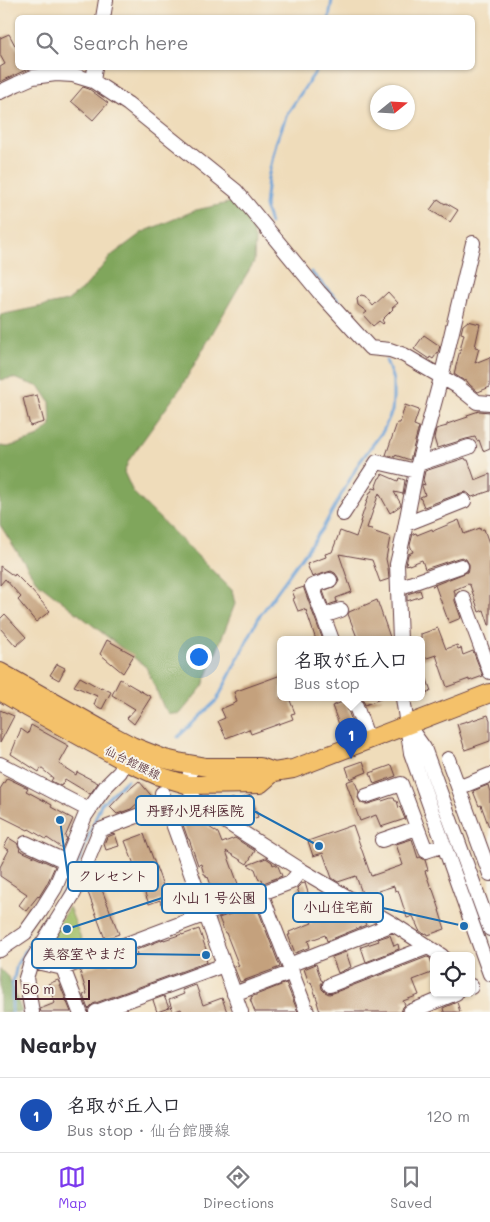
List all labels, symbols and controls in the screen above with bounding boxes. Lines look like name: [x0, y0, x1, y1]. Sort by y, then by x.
search box: [15, 15, 475, 70]
icon: search: [33, 29, 61, 57]
text: Search here: [73, 30, 189, 55]
north arrow: [370, 85, 415, 130]
popup: [277, 636, 425, 701]
your location: [186, 644, 212, 670]
text: 名取が丘入口: [294, 647, 408, 672]
text: Bus stop: [294, 672, 360, 693]
pin: 1: [335, 718, 367, 759]
street label: 仙台館腰線: [103, 742, 163, 782]
callout: 丹野小児科医院: [136, 796, 254, 825]
text: 丹野小児科医院: [146, 801, 244, 820]
callout: クレセント: [68, 862, 158, 891]
text: クレセント: [78, 866, 148, 885]
callout: 小山１号公園: [162, 884, 266, 913]
text: 小山１号公園: [172, 888, 256, 907]
callout: 小山住宅前: [293, 893, 383, 922]
text: 小山住宅前: [303, 897, 373, 916]
callout: 美容室やまだ: [32, 939, 136, 968]
text: 美容室やまだ: [42, 944, 126, 963]
map controls: [430, 952, 475, 997]
button: locate: [430, 952, 475, 997]
scale bar: [15, 977, 90, 1000]
text: 50 m: [22, 979, 54, 998]
text: Nearby: [20, 1031, 97, 1058]
text: 名取が丘入口: [67, 1092, 181, 1117]
text: 1: [32, 1105, 40, 1126]
text: 120 m: [426, 1105, 470, 1126]
text: Bus stop · 仙台館腰線: [67, 1119, 230, 1140]
tab: Map: [58, 1163, 87, 1212]
tab: Directions: [203, 1163, 274, 1212]
tab: Saved: [390, 1163, 432, 1212]

